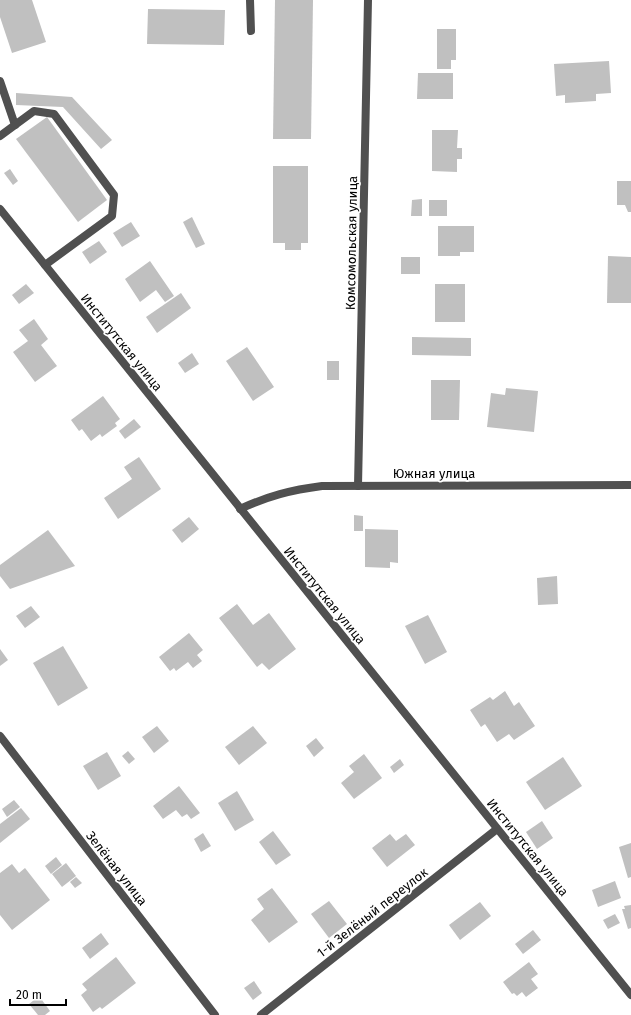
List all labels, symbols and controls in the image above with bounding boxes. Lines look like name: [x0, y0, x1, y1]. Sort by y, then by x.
street label: Комсомольская улица: [343, 176, 360, 310]
street label: Институтская улица: [78, 291, 165, 394]
street label: Южная улица: [393, 466, 475, 481]
street label: Институтская улица: [281, 544, 368, 647]
street label: Институтская улица: [484, 796, 571, 899]
street label: Зелёная улица: [83, 828, 150, 908]
street label: 1-й Зелёный переулок: [314, 864, 431, 960]
scale bar: [10, 981, 66, 1007]
text: 20 m: [16, 988, 42, 1002]

